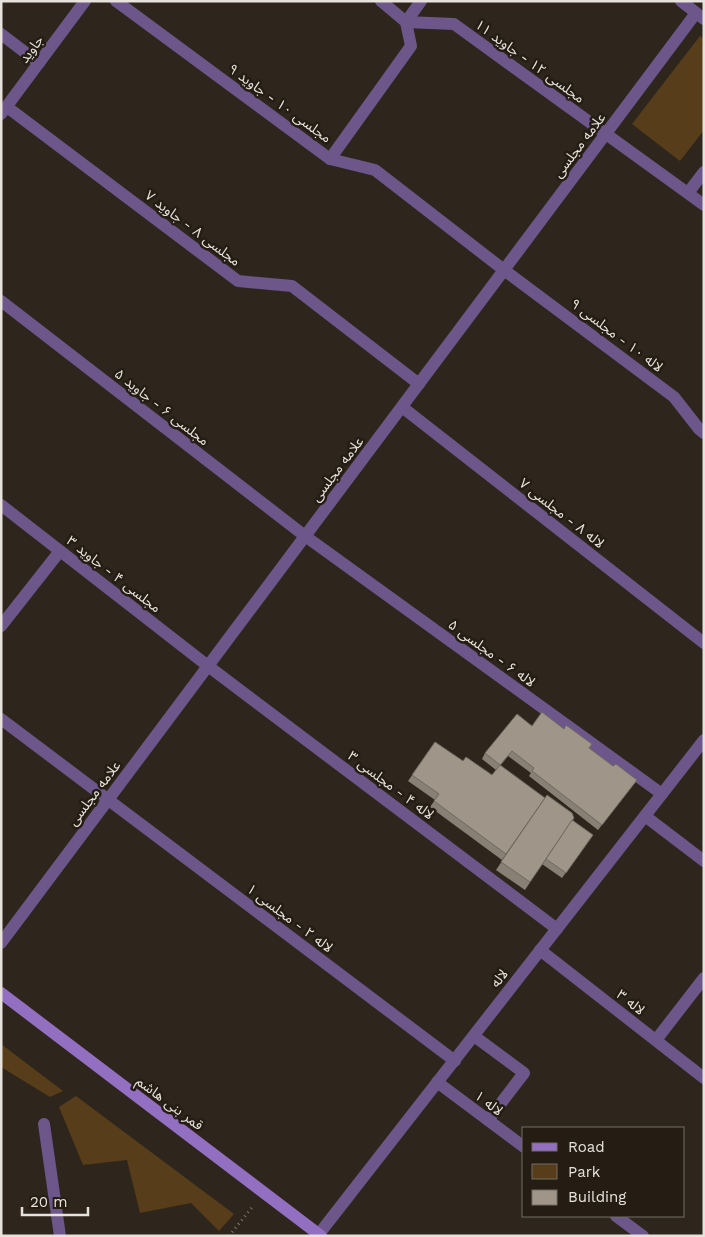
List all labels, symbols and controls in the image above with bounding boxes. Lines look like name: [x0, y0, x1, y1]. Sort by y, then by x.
street label: مجلسی ۱۲ - جاوید ۱۱: [472, 16, 588, 107]
street label: جاوید: [16, 32, 47, 66]
street label: مجلسی ۱۰ - جاوید ۹: [225, 60, 335, 146]
street label: علامه مجلسی: [549, 109, 609, 181]
street label: مجلسی ۸ - جاوید ۷: [142, 187, 244, 270]
street label: لاله ۱۰ - مجلسی ۹: [567, 295, 666, 376]
street label: مجلسی ۶ - جاوید ۵: [111, 365, 212, 450]
street label: علامه مجلسی: [307, 433, 367, 505]
street label: لاله ۸ - مجلسی ۷: [516, 475, 608, 552]
street label: مجلسی ۴ - جاوید ۳: [63, 532, 164, 617]
street label: لاله ۶ - مجلسی ۵: [445, 616, 539, 691]
street label: لاله ۴ - مجلسی ۳: [344, 747, 437, 823]
street label: علامه مجلسی: [64, 757, 124, 829]
street label: لاله ۲ - مجلسی ۱: [243, 880, 336, 956]
street label: لاله: [487, 966, 511, 990]
street label: لاله ۳: [614, 986, 648, 1018]
street label: قمر بنی هاشم: [132, 1073, 206, 1136]
street label: لاله ۱: [472, 1087, 506, 1119]
legend: [522, 1127, 685, 1217]
text: Road: [568, 1138, 605, 1156]
text: Park: [568, 1163, 601, 1181]
scale bar: [22, 1184, 89, 1216]
text: Building: [568, 1188, 626, 1206]
text: 20 m: [30, 1193, 68, 1211]

